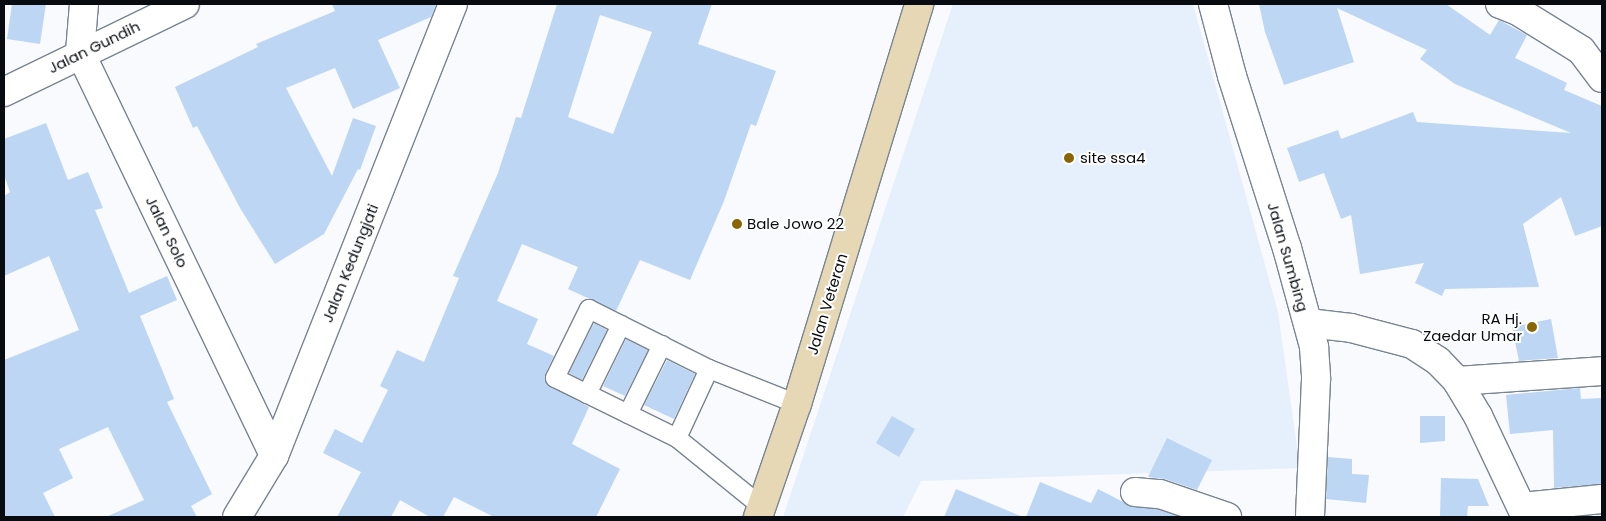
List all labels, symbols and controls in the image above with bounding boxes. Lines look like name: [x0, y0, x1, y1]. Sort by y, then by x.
street label: Jalan Gundih: [45, 17, 143, 77]
place label: site ssa4: [1080, 149, 1146, 167]
marker: site ssa4: [1062, 151, 1076, 165]
street label: Jalan Solo: [142, 193, 192, 271]
street label: Jalan Sumbing: [1264, 200, 1312, 314]
street label: Jalan Kedungjati: [318, 201, 382, 325]
place label: Bale Jowo 22: [747, 215, 844, 233]
marker: Bale Jowo 22: [731, 218, 743, 230]
street label: Jalan Veteran: [803, 251, 851, 357]
place label: RA Hj. Zaedar Umar: [1423, 309, 1522, 344]
marker: RA Hj. Zaedar Umar: [1526, 321, 1538, 333]

